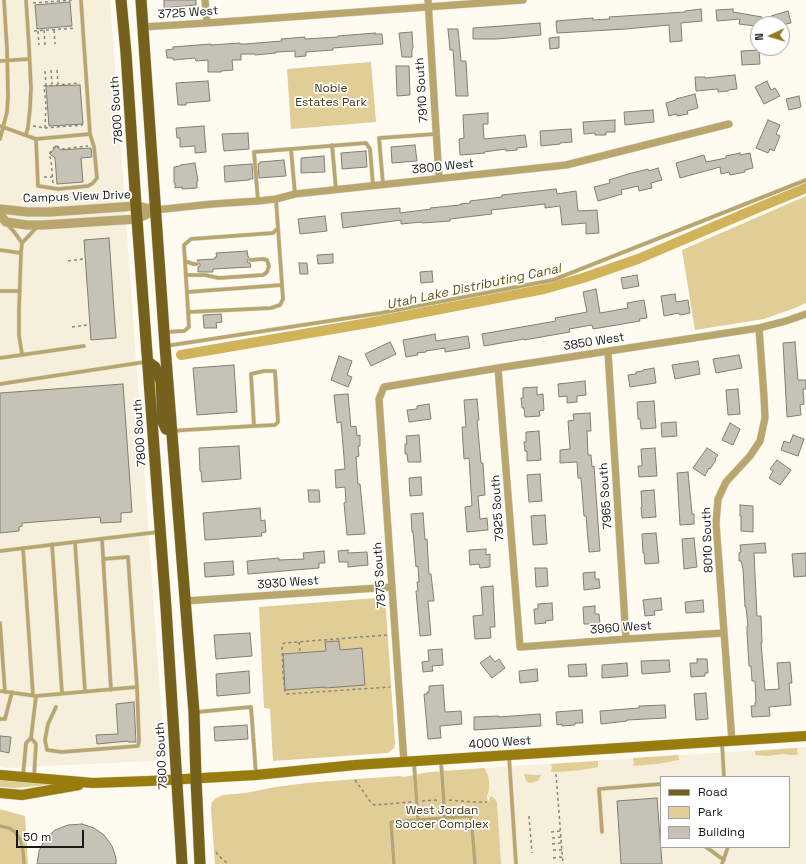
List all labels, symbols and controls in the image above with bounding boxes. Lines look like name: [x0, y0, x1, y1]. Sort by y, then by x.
street label: 3725 West: [157, 4, 219, 22]
north arrow: [750, 16, 790, 56]
text: N: [752, 33, 766, 41]
street label: 7910 South: [413, 57, 431, 123]
street label: 7800 South: [107, 76, 127, 144]
park label: Noble Estates Park: [295, 82, 367, 110]
street label: 3800 West: [411, 157, 475, 177]
street label: Campus View Drive: [23, 188, 131, 206]
water label: Utah Lake Distributing Canal: [385, 261, 563, 313]
street label: 3850 West: [562, 330, 626, 354]
street label: 7800 South: [130, 399, 150, 467]
street label: 7965 South: [596, 462, 616, 530]
street label: 7925 South: [488, 474, 508, 542]
street label: 8010 South: [700, 507, 716, 573]
street label: 7875 South: [371, 542, 389, 608]
street label: 3930 West: [257, 574, 319, 592]
street label: 3960 West: [590, 619, 652, 637]
street label: 7800 South: [153, 722, 171, 790]
street label: 4000 West: [468, 734, 532, 752]
legend: [660, 776, 790, 848]
text: Road: [698, 784, 727, 800]
park label: West Jordan Soccer Complex: [395, 804, 489, 832]
text: Park: [698, 804, 723, 820]
scale bar: [18, 822, 86, 848]
text: Building: [698, 824, 745, 840]
text: 50 m: [23, 829, 51, 845]

